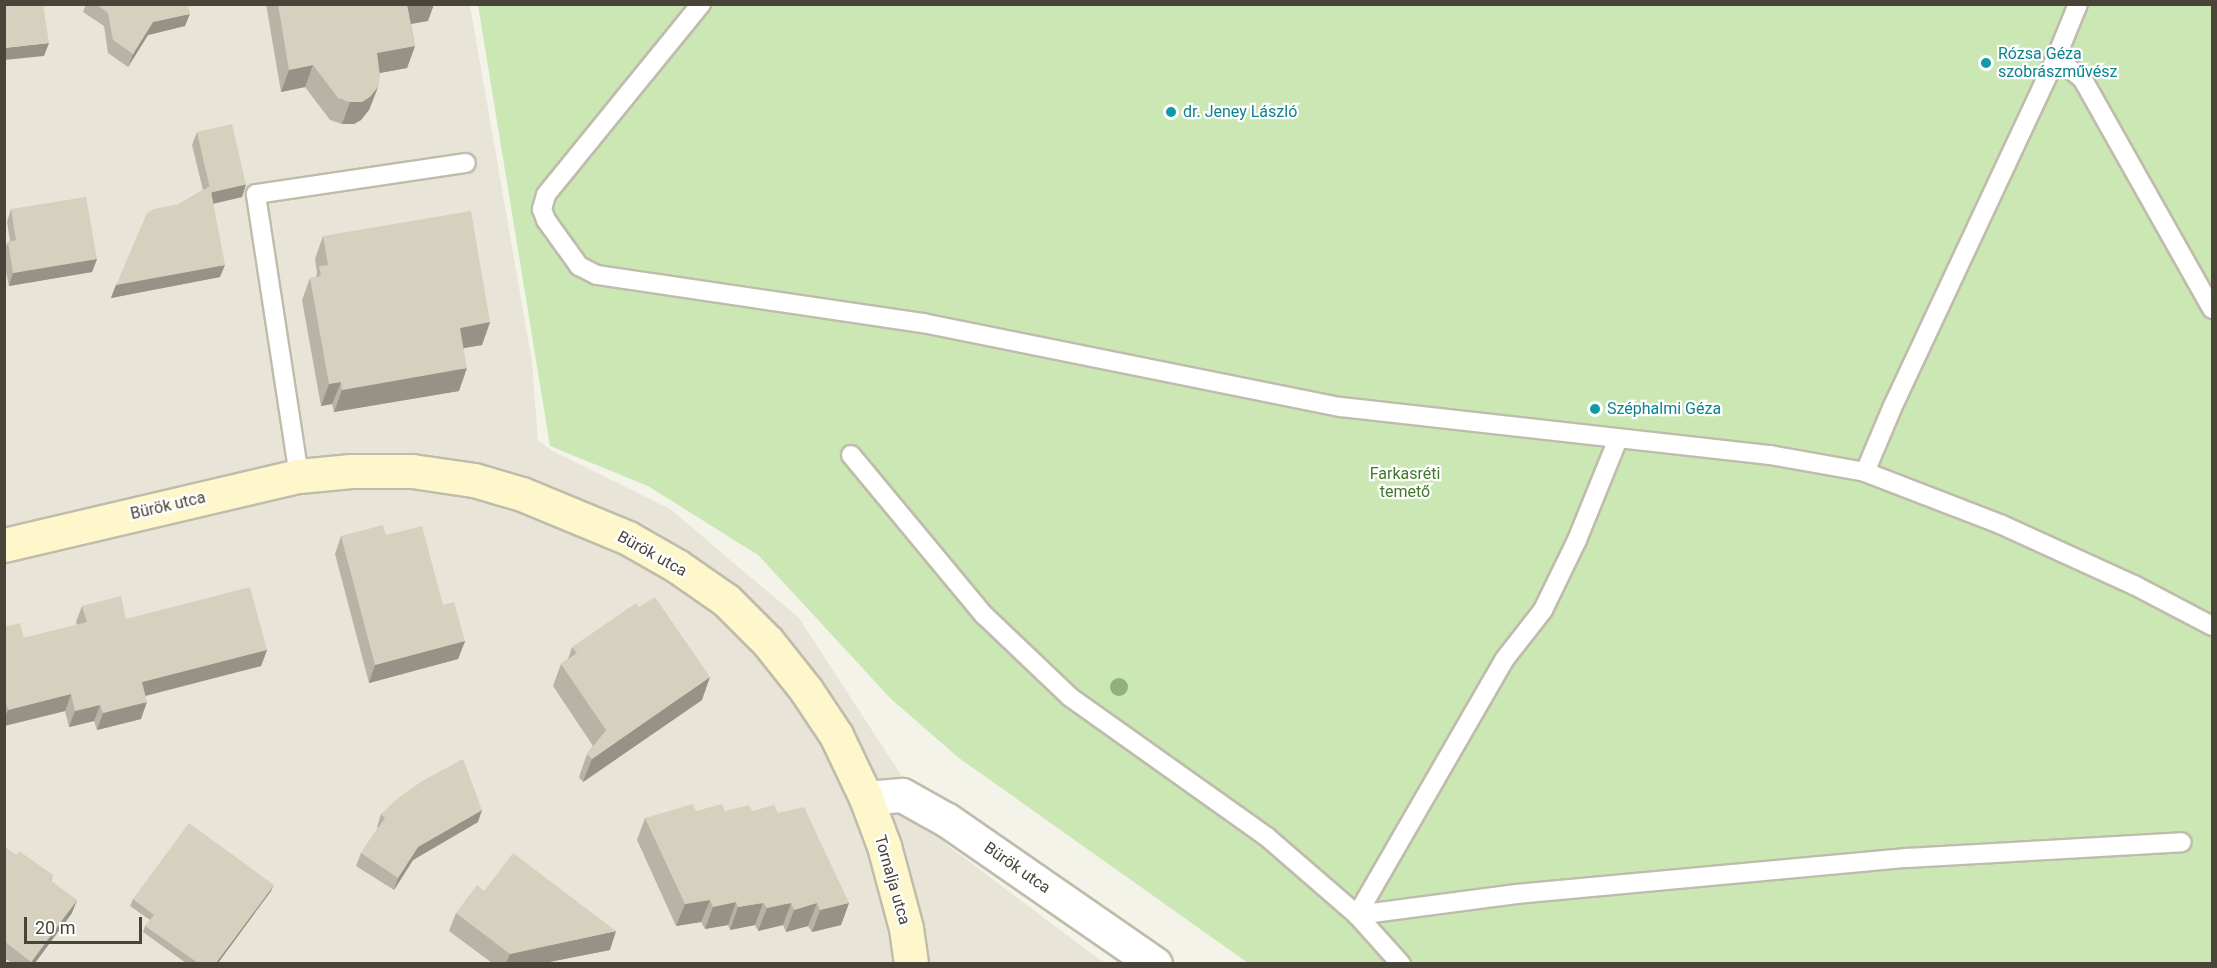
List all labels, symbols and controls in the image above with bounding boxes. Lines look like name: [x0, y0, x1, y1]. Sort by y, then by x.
place label: Rózsa Géza szobrászművész: [1998, 44, 2117, 82]
marker: Rózsa Géza szobrászművész: [1979, 56, 1993, 70]
place label: dr. Jeney László: [1183, 102, 1297, 122]
marker: dr. Jeney László: [1164, 105, 1178, 119]
place label: Széphalmi Géza: [1607, 399, 1721, 419]
marker: Széphalmi Géza: [1588, 402, 1602, 416]
park label: Farkasréti temető: [1370, 464, 1440, 502]
street label: Bürök utca: [129, 488, 207, 524]
street label: Bürök utca: [614, 527, 690, 581]
street label: Tornalja utca: [870, 833, 914, 927]
street label: Bürök utca: [980, 838, 1054, 898]
scale bar: [27, 905, 146, 943]
text: 20 m: [35, 917, 75, 938]

